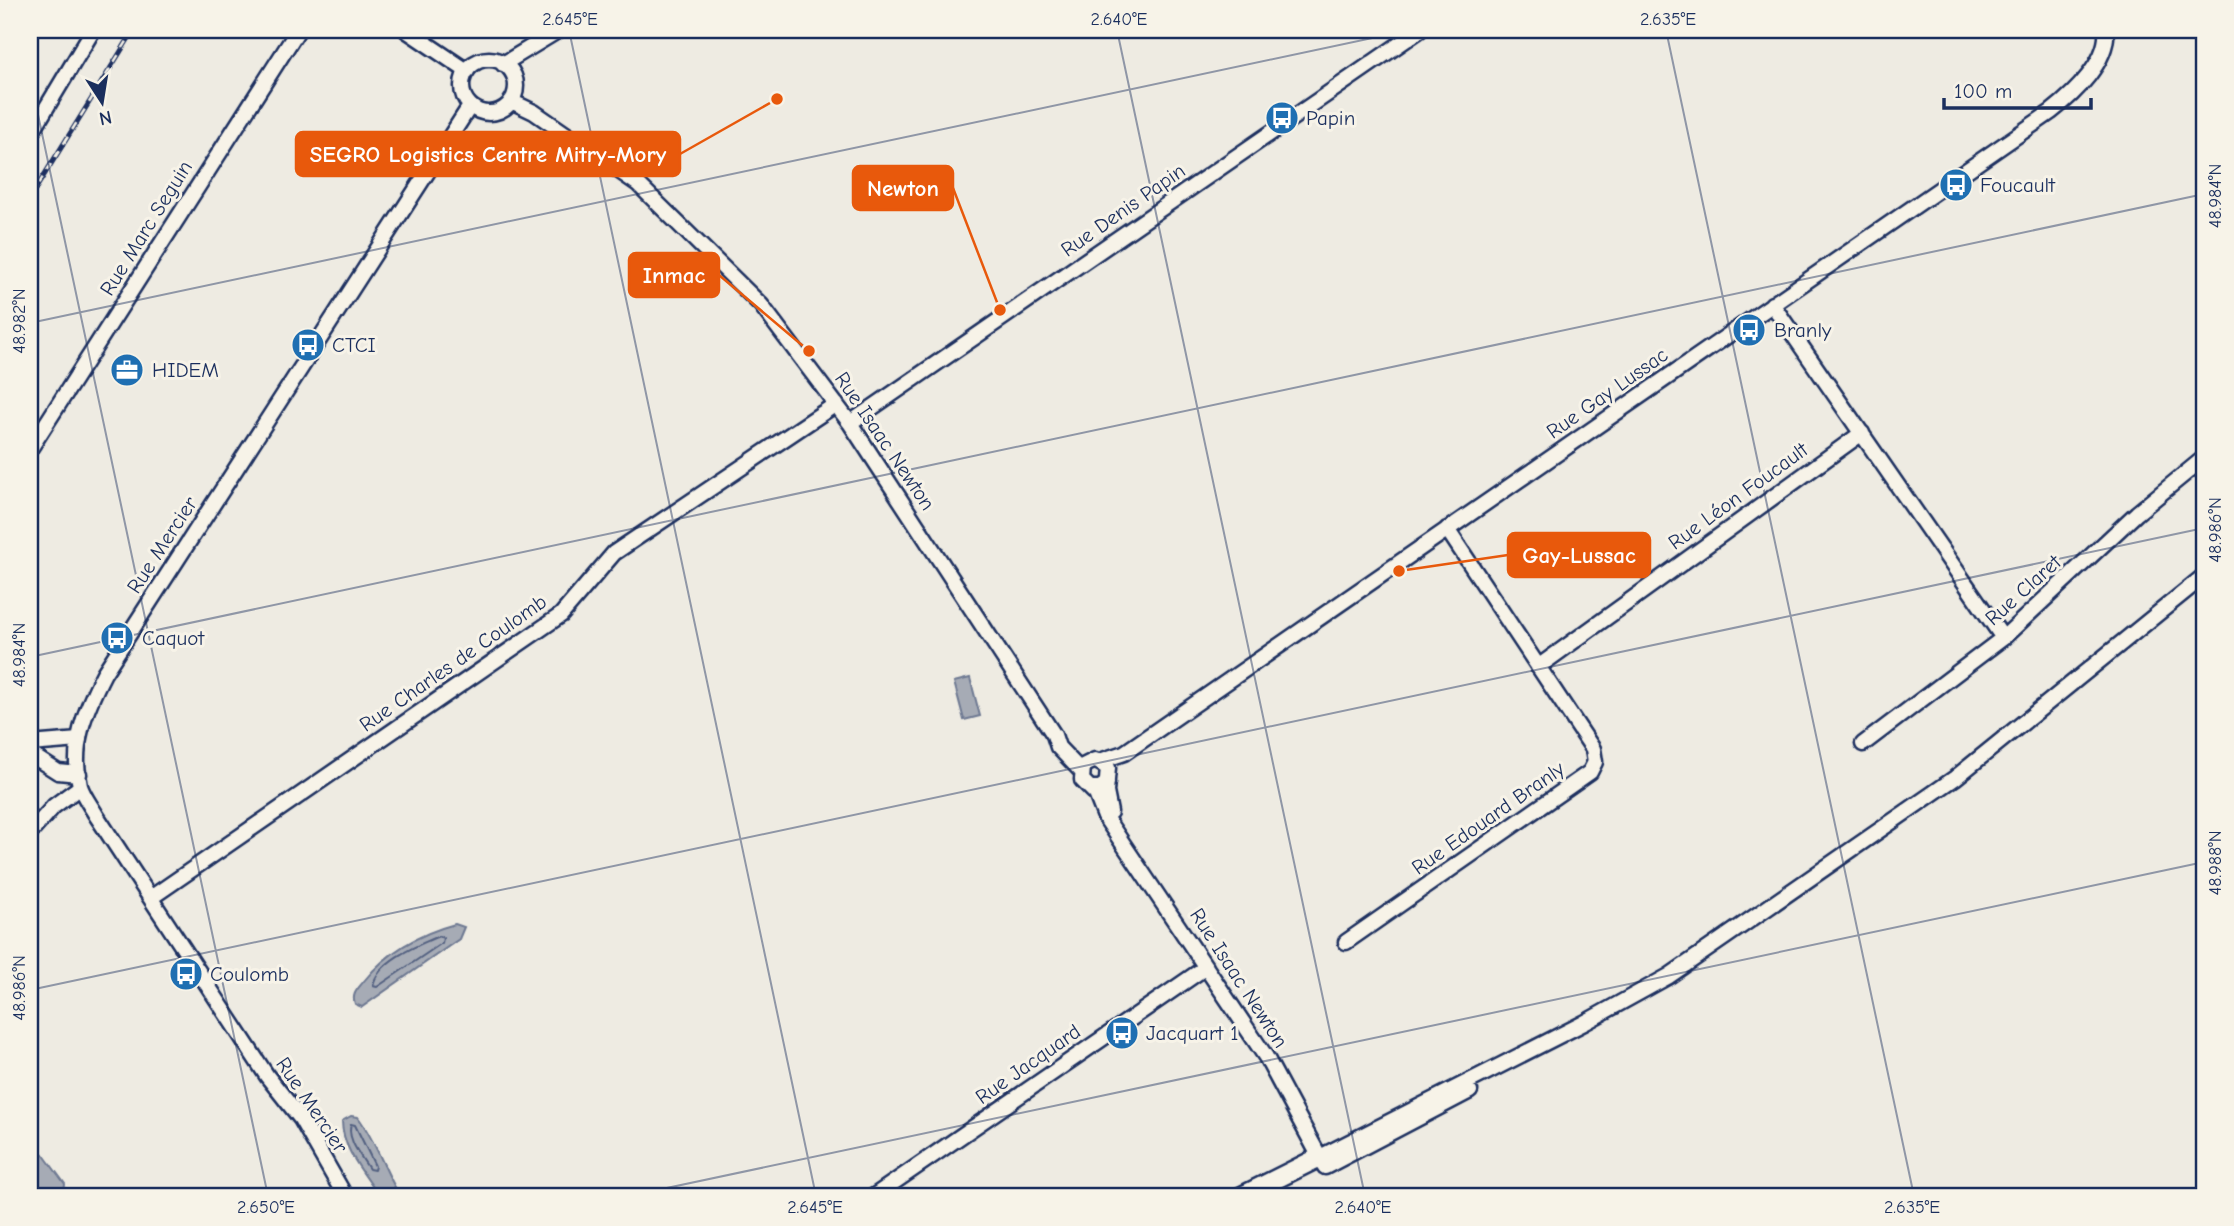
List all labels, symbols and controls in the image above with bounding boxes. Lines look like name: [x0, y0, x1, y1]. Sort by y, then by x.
text: 2.645°E: [542, 9, 598, 30]
text: 2.640°E: [1091, 9, 1148, 30]
text: 2.635°E: [1640, 9, 1696, 30]
north arrow: [66, 66, 136, 136]
scale bar: [1944, 66, 2090, 110]
text: 100 m: [1954, 79, 2012, 103]
bus stop icon: Papin: [1263, 99, 1301, 137]
text: N: [97, 106, 114, 130]
place label: Papin: [1306, 106, 1355, 130]
callout: SEGRO Logistics Centre Mitry-Mory: [296, 132, 680, 176]
text: SEGRO Logistics Centre Mitry-Mory: [310, 141, 667, 168]
street label: Rue Marc Seguin: [95, 156, 197, 300]
street label: Rue Denis Papin: [1056, 158, 1190, 262]
text: 48.984°N: [2205, 164, 2226, 228]
callout: Newton: [853, 166, 953, 210]
bus stop icon: Foucault: [1937, 166, 1975, 204]
place label: Foucault: [1980, 173, 2056, 197]
text: Newton: [867, 175, 939, 202]
callout: Inmac: [629, 253, 719, 297]
text: Inmac: [643, 262, 705, 289]
text: 48.982°N: [9, 288, 30, 354]
bus stop icon: Branly: [1730, 311, 1768, 349]
place label: Branly: [1774, 318, 1832, 342]
bus stop icon: CTCI: [289, 326, 327, 364]
place label: CTCI: [332, 333, 376, 357]
street label: Rue Gay Lussac: [1542, 342, 1672, 444]
office icon: HIDEM: [108, 351, 146, 389]
place label: HIDEM: [152, 358, 219, 382]
street label: Rue Isaac Newton: [830, 367, 940, 515]
street label: Rue Léon Foucault: [1664, 437, 1813, 555]
street label: Rue Mercier: [122, 492, 202, 598]
text: 48.986°N: [2205, 497, 2226, 563]
callout: Gay-Lussac: [1508, 533, 1650, 577]
text: Gay-Lussac: [1522, 542, 1636, 569]
street label: Rue Claret: [1980, 549, 2067, 630]
street label: Rue Charles de Coulomb: [355, 589, 551, 737]
bus stop icon: Caquot: [98, 619, 136, 657]
text: 48.984°N: [9, 623, 30, 687]
place label: Caquot: [142, 626, 205, 650]
street label: Rue Edouard Branly: [1407, 756, 1569, 880]
text: 48.988°N: [2205, 830, 2226, 896]
street label: Rue Isaac Newton: [1185, 904, 1293, 1052]
text: 48.986°N: [9, 955, 30, 1021]
bus stop icon: Coulomb: [167, 955, 205, 993]
place label: Coulomb: [210, 962, 289, 986]
bus stop icon: Jacquart 1: [1103, 1014, 1141, 1052]
street label: Rue Jacquard: [971, 1019, 1085, 1109]
place label: Jacquart 1: [1146, 1021, 1239, 1045]
street label: Rue Mercier: [271, 1053, 353, 1158]
text: 2.650°E: [237, 1197, 295, 1218]
text: 2.645°E: [787, 1197, 843, 1218]
text: 2.640°E: [1335, 1197, 1392, 1218]
text: 2.635°E: [1884, 1197, 1940, 1218]

